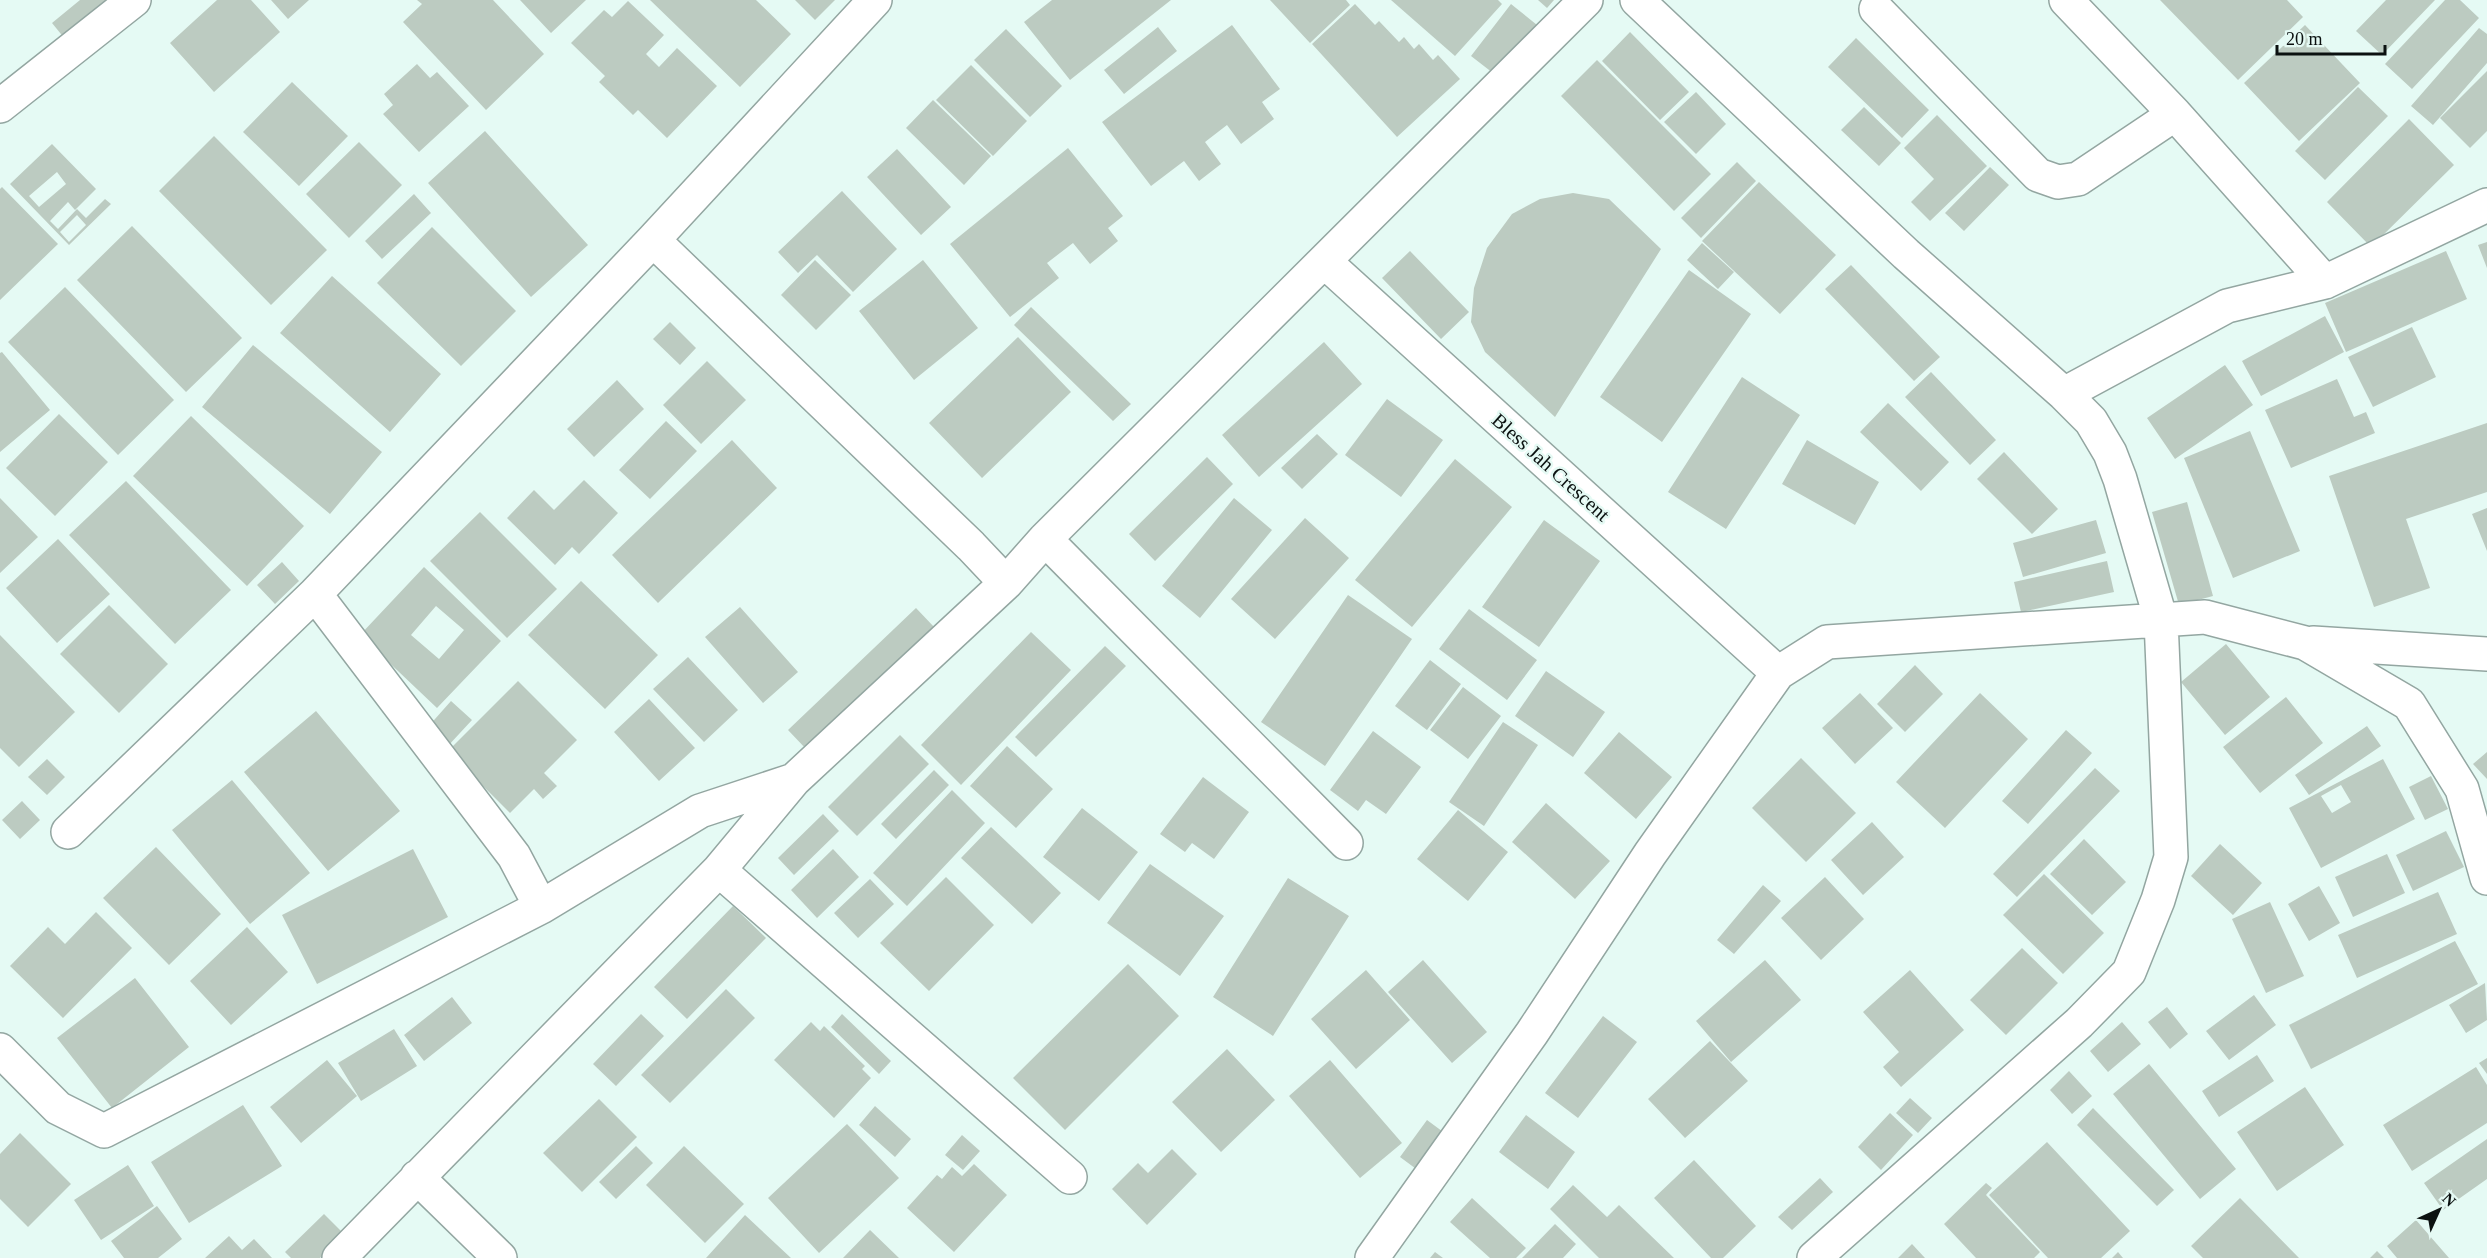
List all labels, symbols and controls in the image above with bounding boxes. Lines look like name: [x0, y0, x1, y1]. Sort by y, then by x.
scale bar: [2277, 18, 2385, 56]
text: 20 m: [2286, 29, 2323, 49]
street label: Bless Jah Crescent: [1488, 409, 1614, 526]
north arrow: [2409, 1180, 2469, 1240]
text: N: [2439, 1190, 2460, 1210]

